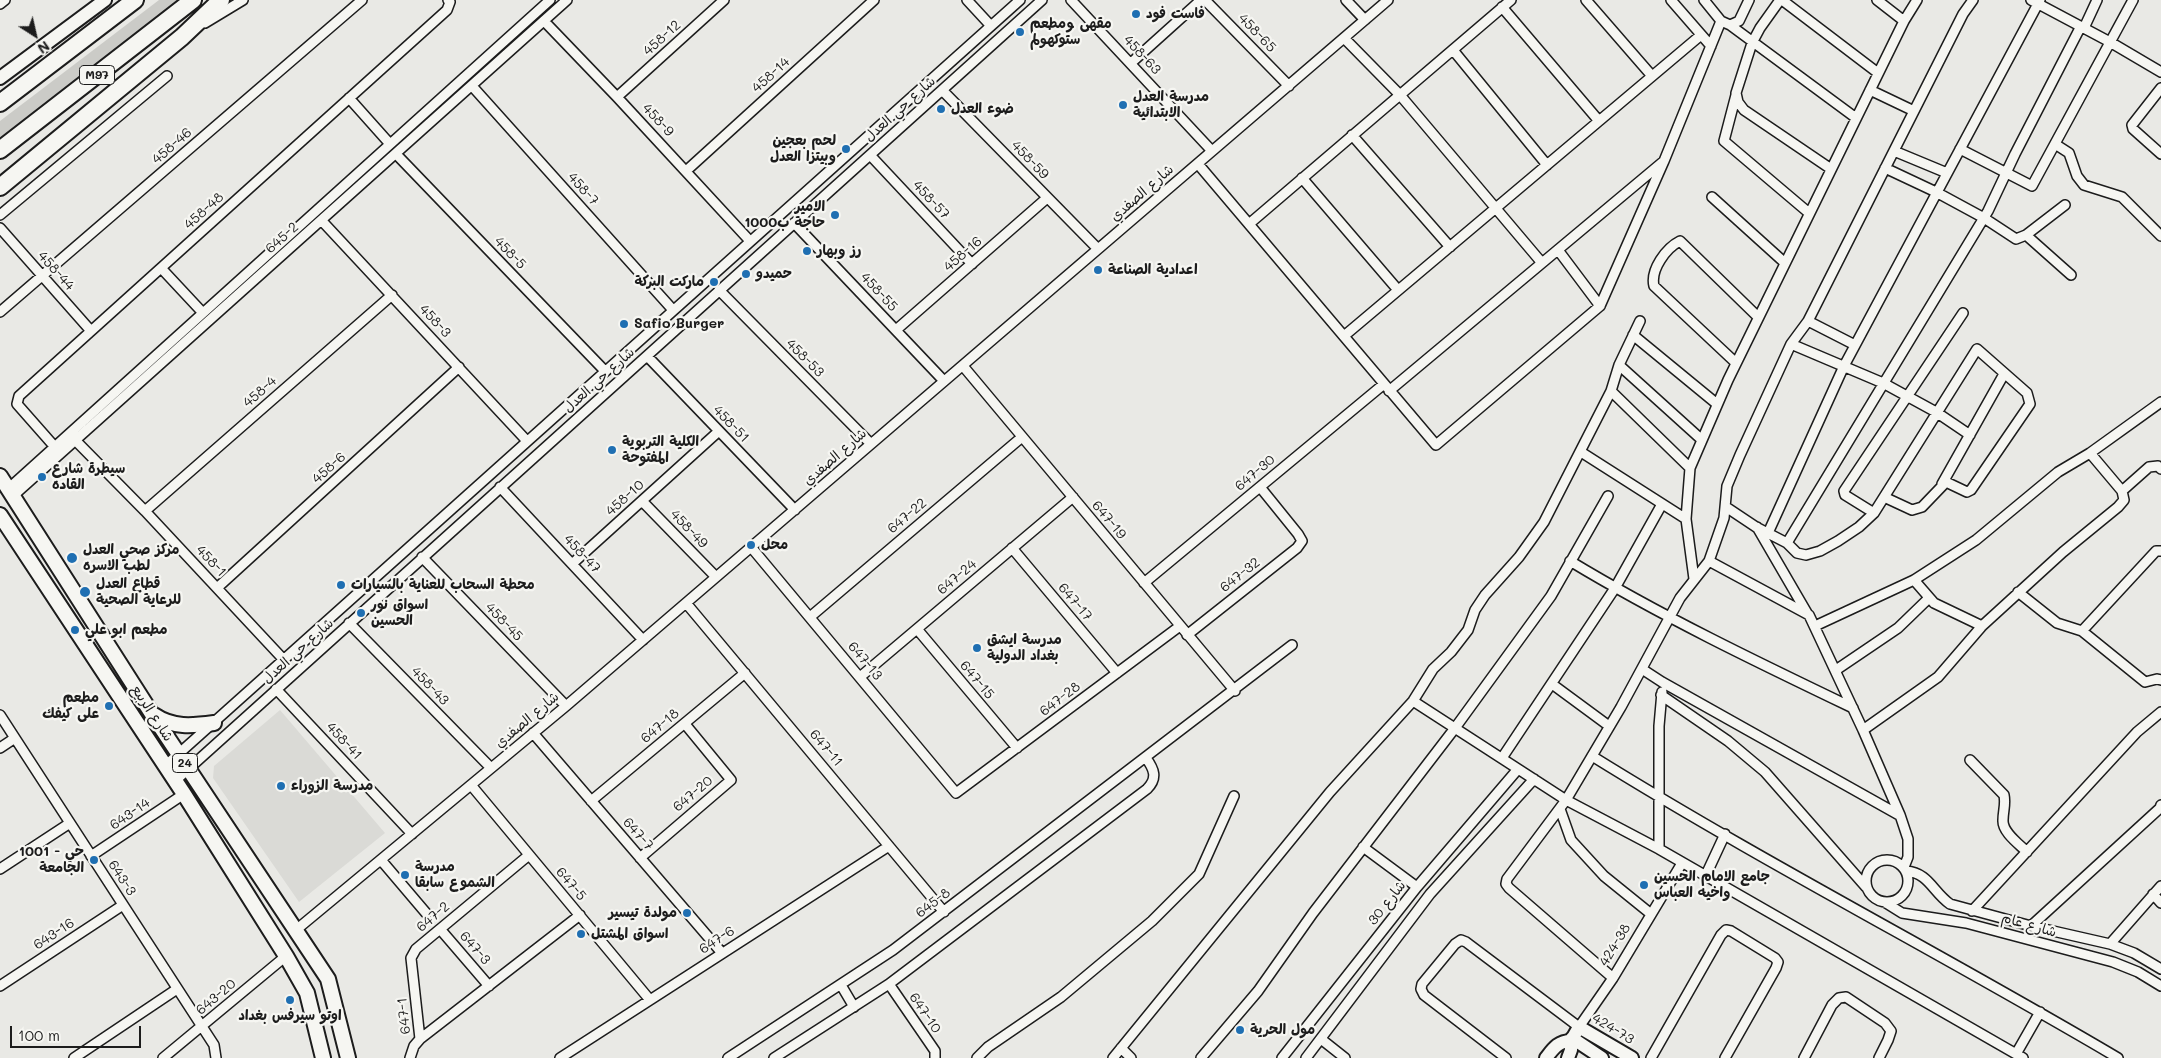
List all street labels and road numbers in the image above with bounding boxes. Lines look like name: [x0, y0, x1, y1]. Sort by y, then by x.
street label: 458-65: [1235, 10, 1279, 56]
street label: 458-12: [640, 17, 684, 59]
street label: 458-63: [1120, 32, 1164, 78]
street label: 458-14: [749, 54, 793, 96]
road number: M97: [80, 66, 114, 84]
street label: شارع حي العدل: [861, 73, 939, 145]
street label: 458-9: [639, 100, 677, 140]
street label: 458-46: [149, 124, 195, 168]
street label: 458-59: [1008, 137, 1052, 183]
street label: شارع الصفدي: [1107, 161, 1177, 225]
street label: 458-7: [564, 169, 602, 209]
street label: 458-57: [909, 177, 953, 223]
street label: 458-48: [181, 189, 227, 233]
street label: 645-2: [262, 219, 302, 257]
street label: 458-5: [490, 233, 530, 273]
street label: 458-16: [940, 233, 986, 275]
street label: 458-44: [34, 248, 78, 294]
street label: 458-55: [857, 269, 901, 315]
street label: 458-3: [416, 301, 454, 341]
street label: 458-53: [782, 335, 828, 381]
street label: شارع حي العدل: [560, 344, 638, 416]
street label: 458-4: [240, 373, 280, 411]
street label: 458-51: [709, 402, 753, 446]
street label: شارع الصفدي: [800, 425, 870, 489]
street label: 458-6: [309, 449, 349, 487]
street label: 647-30: [1232, 451, 1278, 495]
street label: 458-10: [602, 476, 648, 520]
street label: 647-22: [884, 495, 930, 537]
street label: 647-19: [1088, 497, 1130, 543]
street label: 458-49: [667, 506, 711, 552]
street label: 458-47: [560, 531, 604, 577]
street label: 458-1: [192, 542, 230, 580]
street label: 647-32: [1217, 554, 1263, 596]
street label: 647-24: [934, 556, 980, 598]
street label: 647-17: [1054, 580, 1096, 624]
street label: 458-45: [482, 599, 526, 645]
street label: شارع حي العدل: [259, 615, 337, 687]
street label: 647-13: [844, 638, 886, 684]
street label: 647-15: [956, 657, 998, 703]
street label: 458-43: [408, 663, 452, 709]
street label: 647-28: [1036, 678, 1084, 720]
street label: شارع الربيع: [127, 681, 177, 745]
street label: شارع الصفدي: [492, 688, 562, 752]
street label: 647-18: [637, 705, 683, 747]
street label: 458-41: [322, 719, 366, 763]
street label: 647-11: [806, 726, 846, 770]
road number: 24: [172, 754, 198, 772]
street label: 647-20: [670, 773, 716, 815]
street label: 643-14: [107, 794, 153, 834]
street label: 647-7: [619, 814, 657, 854]
street label: 643-3: [104, 857, 140, 899]
street label: 647-5: [552, 864, 590, 904]
street label: شارع 30: [1364, 877, 1410, 929]
street label: 645-8: [912, 884, 954, 922]
street label: 647-2: [413, 898, 453, 936]
street label: شارع عام: [2000, 909, 2058, 941]
street label: 643-16: [30, 915, 78, 953]
street label: 424-38: [1596, 921, 1634, 969]
street label: 647-6: [696, 922, 738, 958]
street label: 647-3: [456, 928, 494, 968]
street label: 643-20: [193, 975, 239, 1019]
street label: 647-10: [905, 990, 945, 1036]
street label: 647-1: [394, 997, 414, 1035]
street label: 424-73: [1589, 1010, 1637, 1048]

